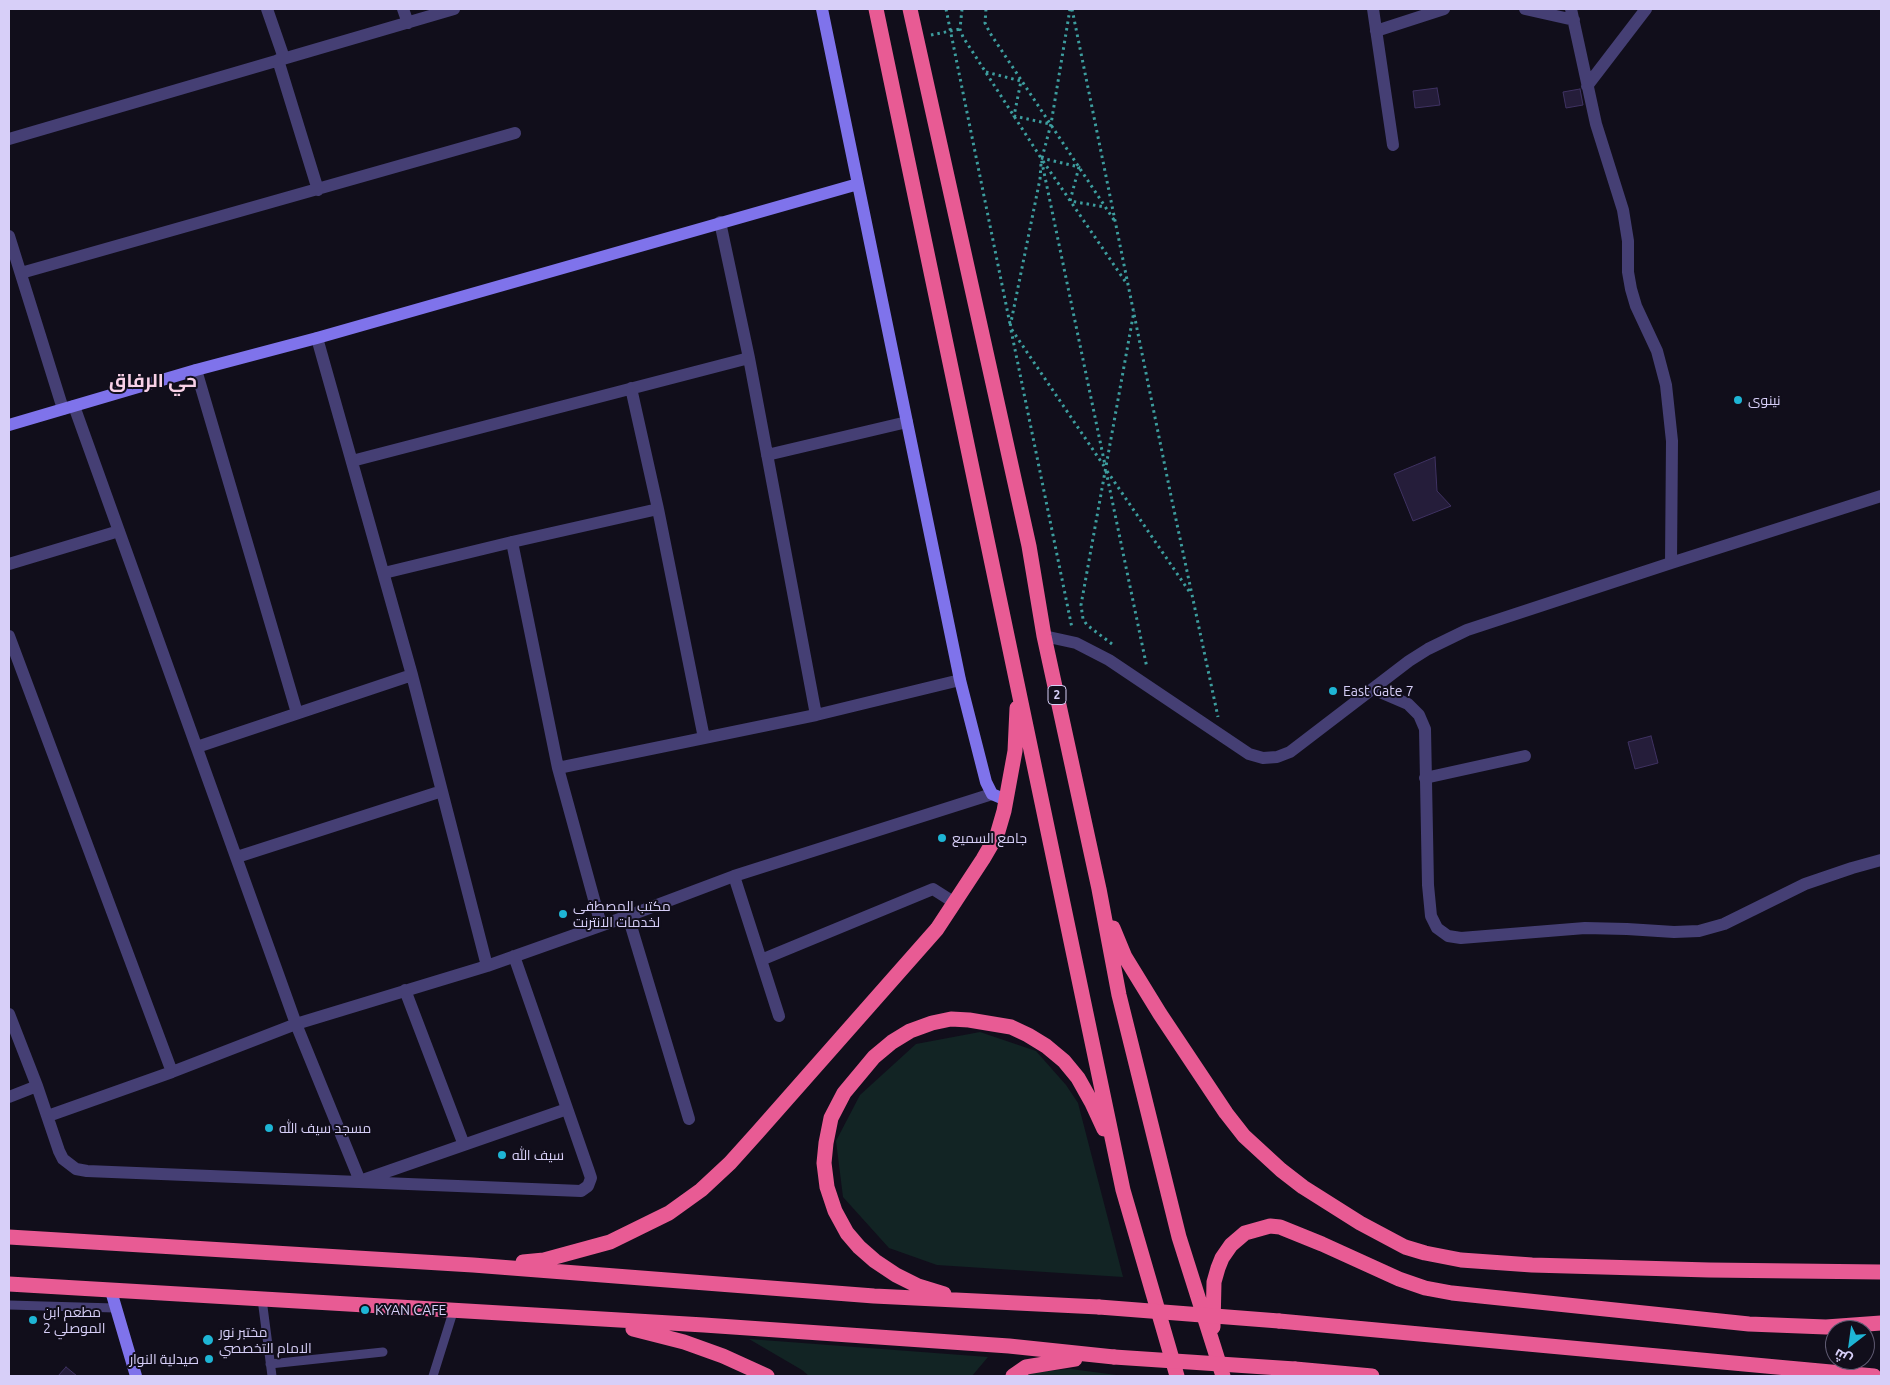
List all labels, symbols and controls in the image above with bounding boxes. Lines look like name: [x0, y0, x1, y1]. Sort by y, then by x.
district label: حي الرفاق: [109, 370, 197, 392]
place label: نينوى: [1748, 392, 1781, 408]
marker: نينوى: [1732, 394, 1744, 406]
place label: East Gate 7: [1343, 683, 1414, 699]
marker: East Gate 7: [1327, 685, 1339, 697]
road number: 2: [1048, 686, 1066, 704]
place label: جامع السميع: [952, 830, 1027, 846]
marker: جامع السميع: [936, 832, 948, 844]
place label: مكتب المصطفى لخدمات الانترنت: [573, 898, 671, 930]
marker: مكتب المصطفى لخدمات الانترنت: [557, 908, 569, 920]
place label: مسجد سيف الله: [279, 1120, 371, 1136]
marker: مسجد سيف الله: [263, 1122, 275, 1134]
place label: سيف الله: [512, 1147, 564, 1163]
marker: سيف الله: [496, 1149, 508, 1161]
place label: KYAN CAFE: [375, 1302, 446, 1318]
place label: مطعم ابن الموصلي 2: [43, 1304, 105, 1336]
marker: KYAN CAFE: [359, 1304, 371, 1316]
marker: مطعم ابن الموصلي 2: [27, 1314, 39, 1326]
north arrow: [1825, 1320, 1875, 1370]
place label: مختبر نور الامام التخصصي: [219, 1324, 312, 1356]
marker: مختبر نور الامام التخصصي: [201, 1333, 215, 1347]
text: ش: [1831, 1346, 1855, 1369]
place label: صيدلية النوار: [129, 1351, 199, 1367]
marker: صيدلية النوار: [203, 1353, 215, 1365]

